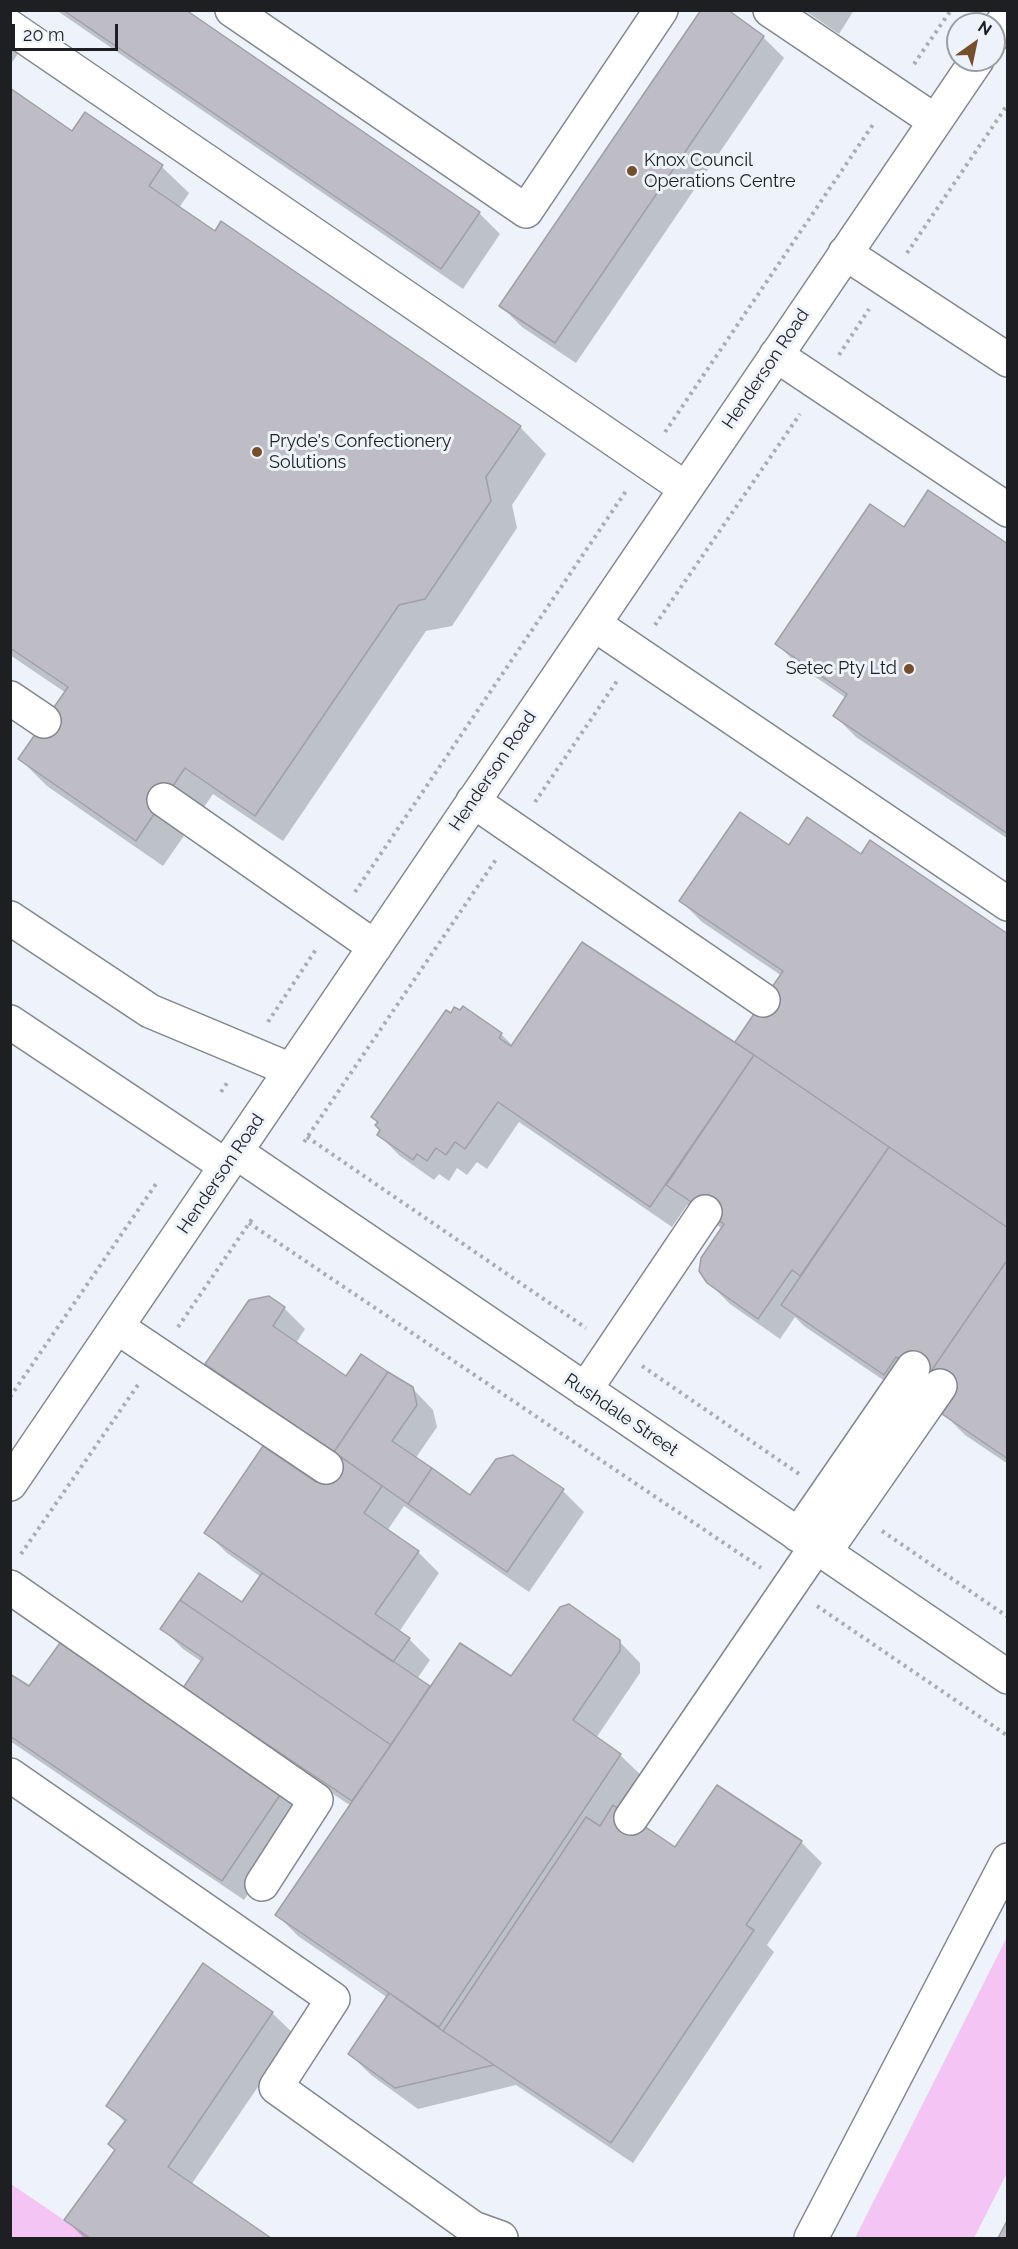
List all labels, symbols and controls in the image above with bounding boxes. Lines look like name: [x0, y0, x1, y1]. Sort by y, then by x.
scale bar: [15, 12, 122, 50]
north arrow: [946, 12, 1006, 72]
text: N: [975, 17, 995, 39]
text: 20 m: [23, 24, 65, 45]
place label: Knox Council Operations Centre: [644, 150, 796, 192]
marker: Knox Council Operations Centre: [625, 164, 639, 178]
street label: Henderson Road: [718, 305, 814, 433]
place label: Pryde's Confectionery Solutions: [269, 431, 452, 474]
marker: Pryde's Confectionery Solutions: [250, 445, 264, 459]
place label: Setec Pty Ltd: [786, 658, 897, 680]
marker: Setec Pty Ltd: [902, 662, 916, 676]
street label: Henderson Road: [445, 707, 541, 835]
street label: Henderson Road: [173, 1110, 269, 1238]
street label: Rushdale Street: [560, 1369, 682, 1461]

